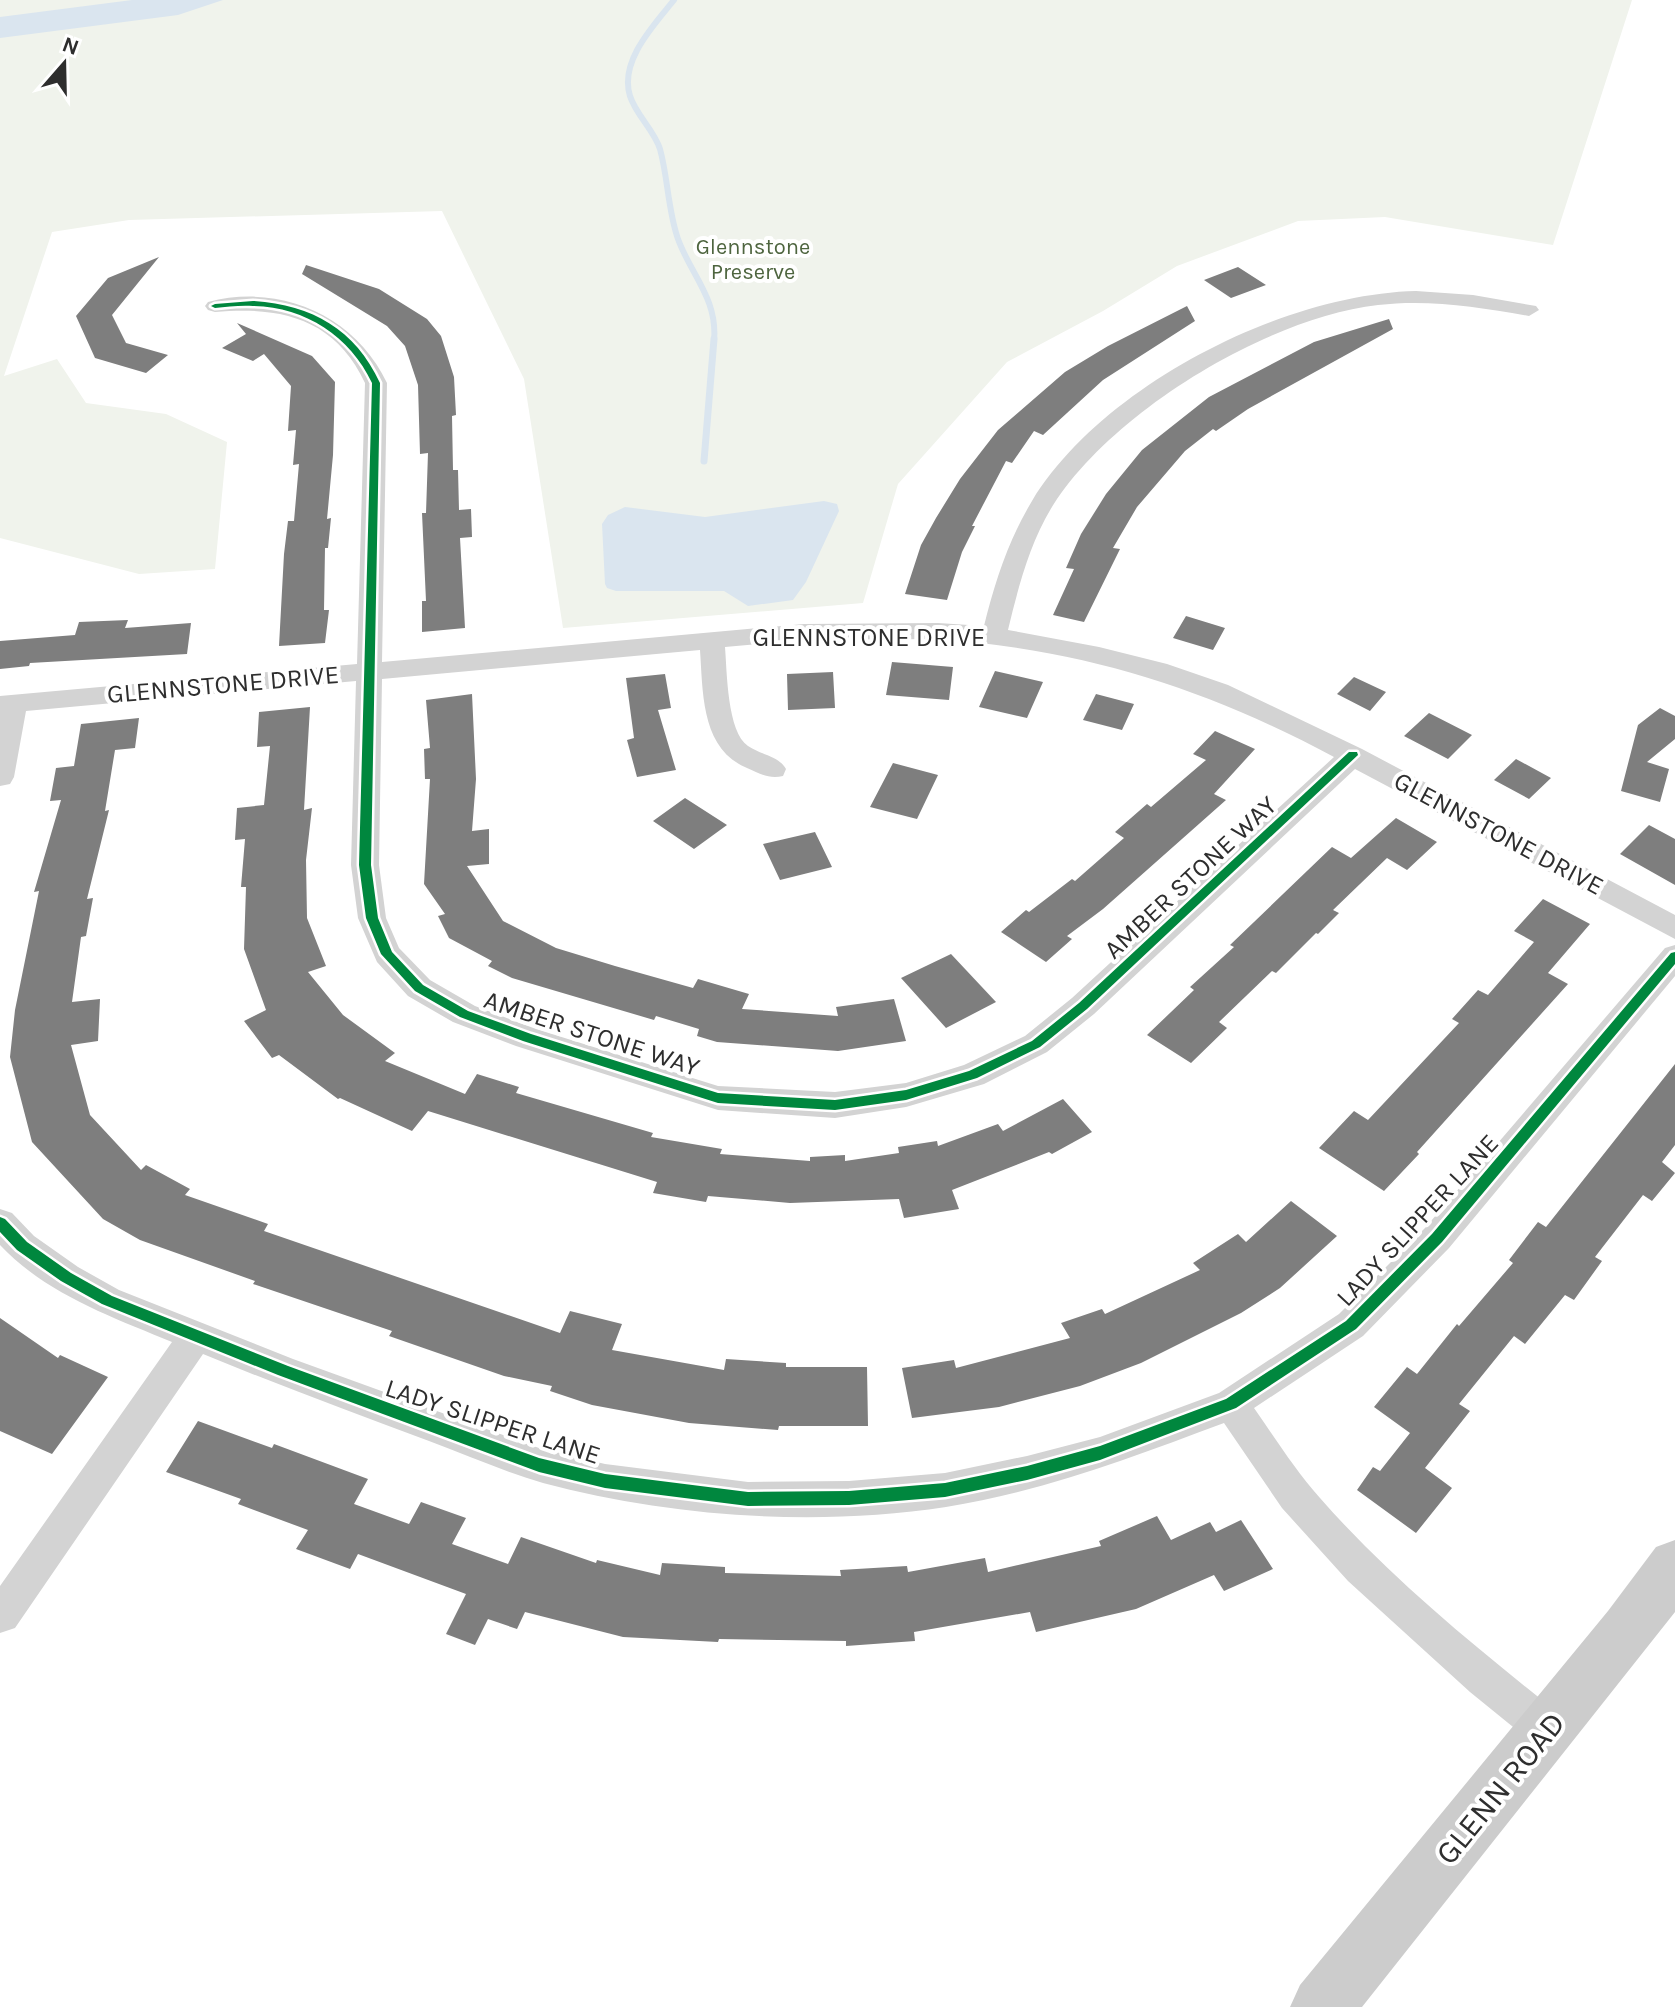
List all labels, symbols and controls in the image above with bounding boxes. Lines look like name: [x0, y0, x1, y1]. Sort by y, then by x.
north arrow: [24, 24, 104, 104]
text: N: [59, 31, 82, 61]
park label: Glennstone Preserve: [696, 234, 810, 285]
street label: GLENNSTONE DRIVE: [753, 622, 985, 653]
street label: GLENNSTONE DRIVE: [106, 659, 340, 710]
street label: GLENNSTONE DRIVE: [1389, 765, 1609, 902]
street label: AMBER STONE WAY: [1098, 789, 1284, 965]
street label: AMBER STONE WAY: [480, 984, 704, 1083]
street label: LADY SLIPPER LANE: [1330, 1128, 1505, 1313]
street label: LADY SLIPPER LANE: [381, 1372, 604, 1471]
street label: GLENN ROAD: [1428, 1705, 1573, 1872]

